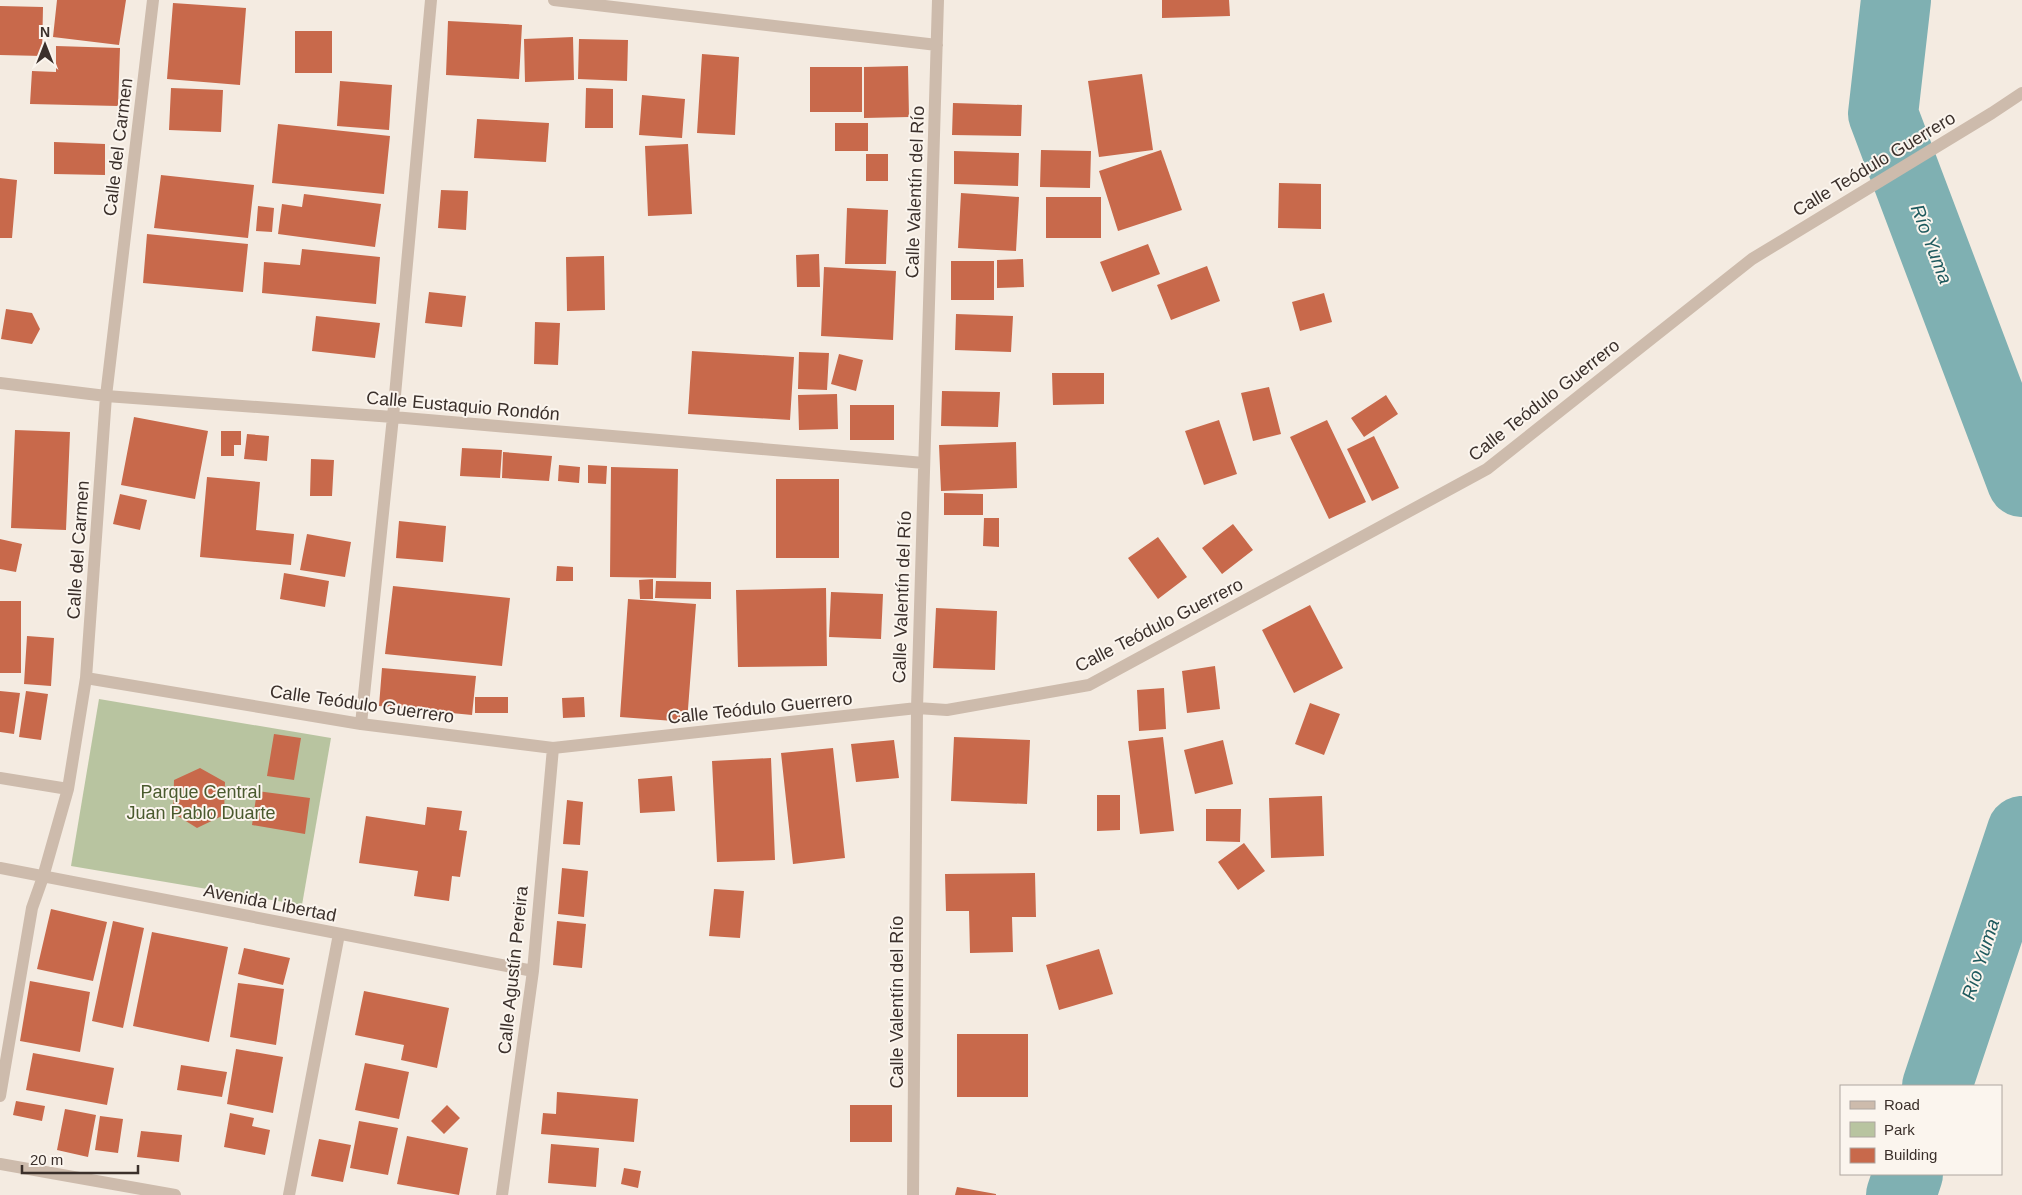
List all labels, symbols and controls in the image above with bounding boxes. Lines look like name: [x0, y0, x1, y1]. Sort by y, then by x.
north arrow: [20, 20, 70, 70]
text: N: [40, 24, 50, 40]
street label: Calle del Carmen: [100, 77, 136, 217]
street label: Calle Valentín del Río: [902, 105, 928, 279]
street label: Calle Teódulo Guerrero: [1789, 108, 1959, 220]
water label: Río Yuma: [1907, 201, 1956, 287]
street label: Calle Teódulo Guerrero: [1465, 335, 1623, 465]
street label: Calle Eustaquio Rondón: [365, 388, 561, 424]
street label: Calle del Carmen: [63, 480, 93, 620]
street label: Calle Valentín del Río: [889, 510, 915, 684]
street label: Calle Teódulo Guerrero: [1072, 574, 1246, 676]
street label: Calle Teódulo Guerrero: [269, 681, 455, 727]
street label: Calle Teódulo Guerrero: [667, 688, 853, 728]
park label: Parque Central Juan Pablo Duarte: [126, 782, 276, 823]
street label: Avenida Libertad: [202, 880, 338, 926]
street label: Calle Agustín Pereira: [494, 884, 532, 1055]
street label: Calle Valentín del Río: [887, 916, 907, 1088]
water label: Río Yuma: [1958, 916, 2003, 1002]
legend: [1840, 1085, 2002, 1175]
text: Road: [1884, 1096, 1920, 1113]
text: Park: [1884, 1121, 1915, 1138]
scale bar: [22, 1142, 139, 1174]
text: Building: [1884, 1146, 1937, 1163]
text: 20 m: [30, 1151, 63, 1168]

